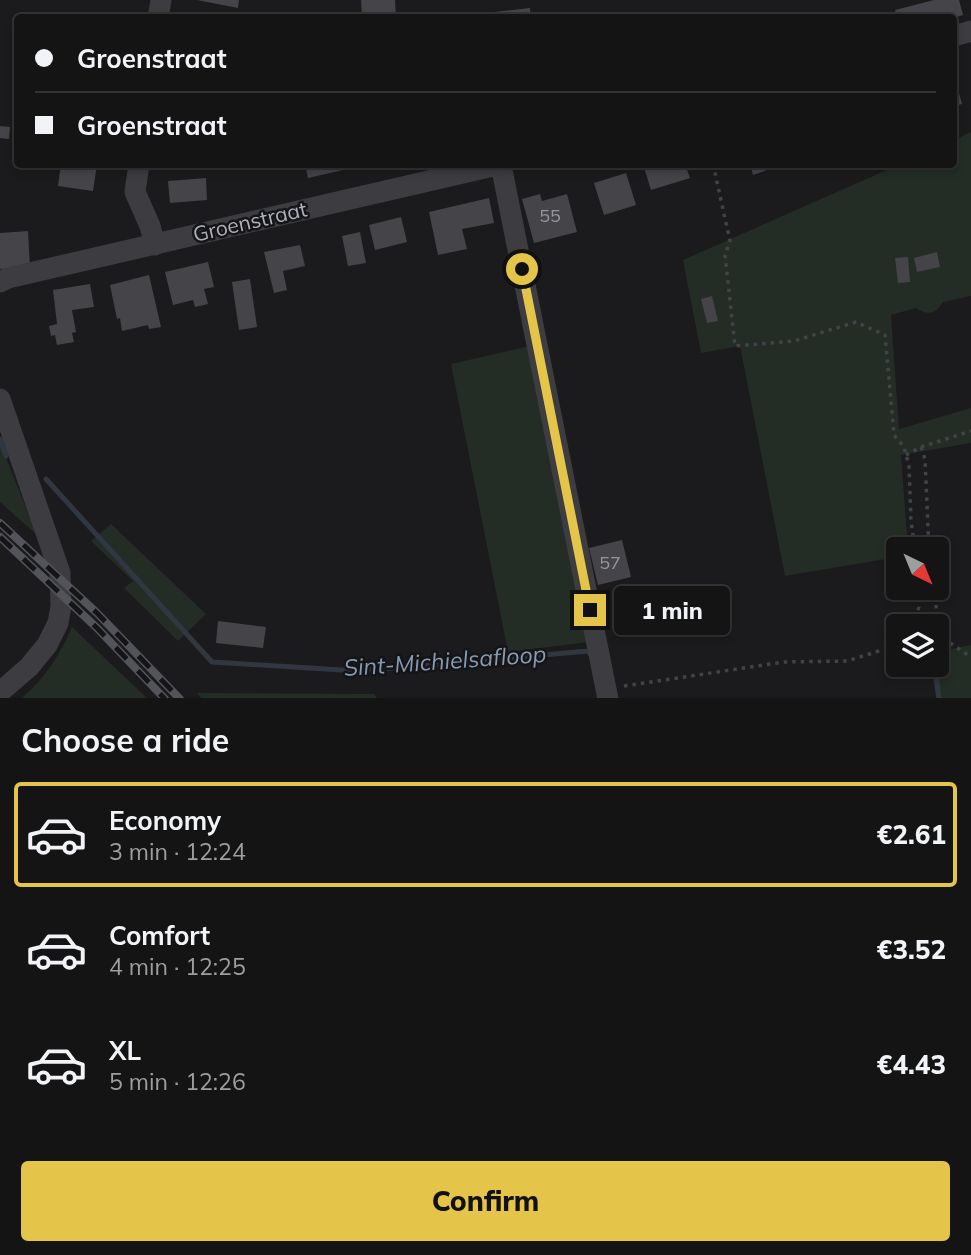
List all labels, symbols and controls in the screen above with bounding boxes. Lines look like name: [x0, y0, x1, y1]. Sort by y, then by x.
text: Groenstraat: [77, 42, 227, 75]
text: Groenstraat: [77, 109, 227, 142]
street label: Groenstraat: [190, 195, 309, 247]
house number: 55: [539, 204, 561, 227]
route start: [506, 253, 538, 285]
north arrow: [886, 537, 948, 600]
map controls: [886, 537, 949, 677]
house number: 57: [599, 551, 621, 574]
callout: 1 min: [614, 586, 730, 634]
route end: [574, 594, 606, 626]
text: 1 min: [641, 596, 703, 625]
button: layers: [886, 614, 949, 677]
water label: Sint-Michielsafloop: [343, 639, 547, 682]
text: Choose a ride: [21, 720, 229, 760]
icon: car: [25, 803, 88, 866]
text: Economy: [109, 804, 221, 837]
text: €2.61: [877, 818, 946, 851]
text: 3 min · 12:24: [109, 837, 246, 866]
icon: car: [25, 918, 88, 981]
text: Comfort: [109, 919, 210, 952]
text: €3.52: [877, 933, 946, 966]
text: 4 min · 12:25: [109, 952, 246, 981]
icon: car: [25, 1033, 88, 1096]
text: XL: [109, 1034, 141, 1067]
text: €4.43: [877, 1048, 946, 1081]
text: 5 min · 12:26: [109, 1067, 246, 1096]
button: Confirm: [21, 1161, 950, 1241]

